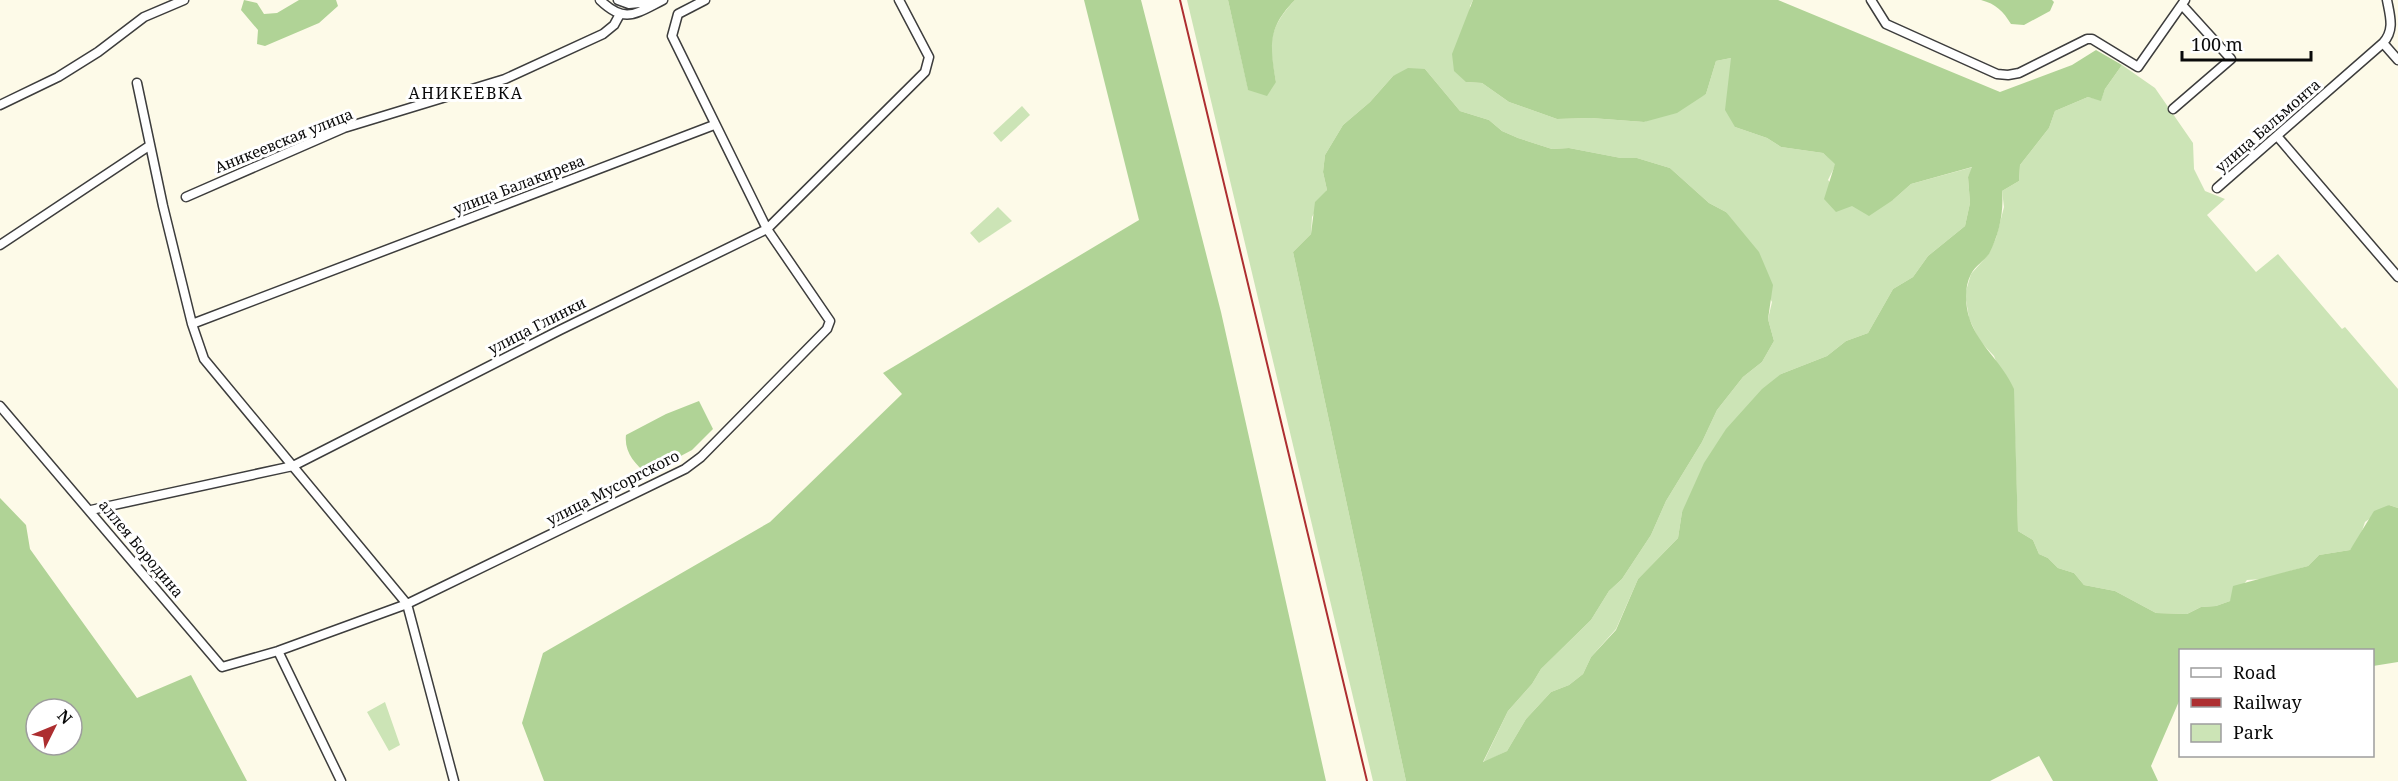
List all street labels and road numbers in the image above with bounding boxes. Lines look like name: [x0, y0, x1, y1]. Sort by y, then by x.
street label: улица Бальмонта: [2211, 74, 2324, 176]
street label: Аникеевская улица: [211, 103, 356, 177]
street label: улица Балакирева: [450, 150, 587, 218]
street label: улица Глинки: [484, 292, 589, 358]
street label: улица Мусоргского: [543, 445, 682, 529]
street label: аллея Бородина: [95, 495, 189, 601]

